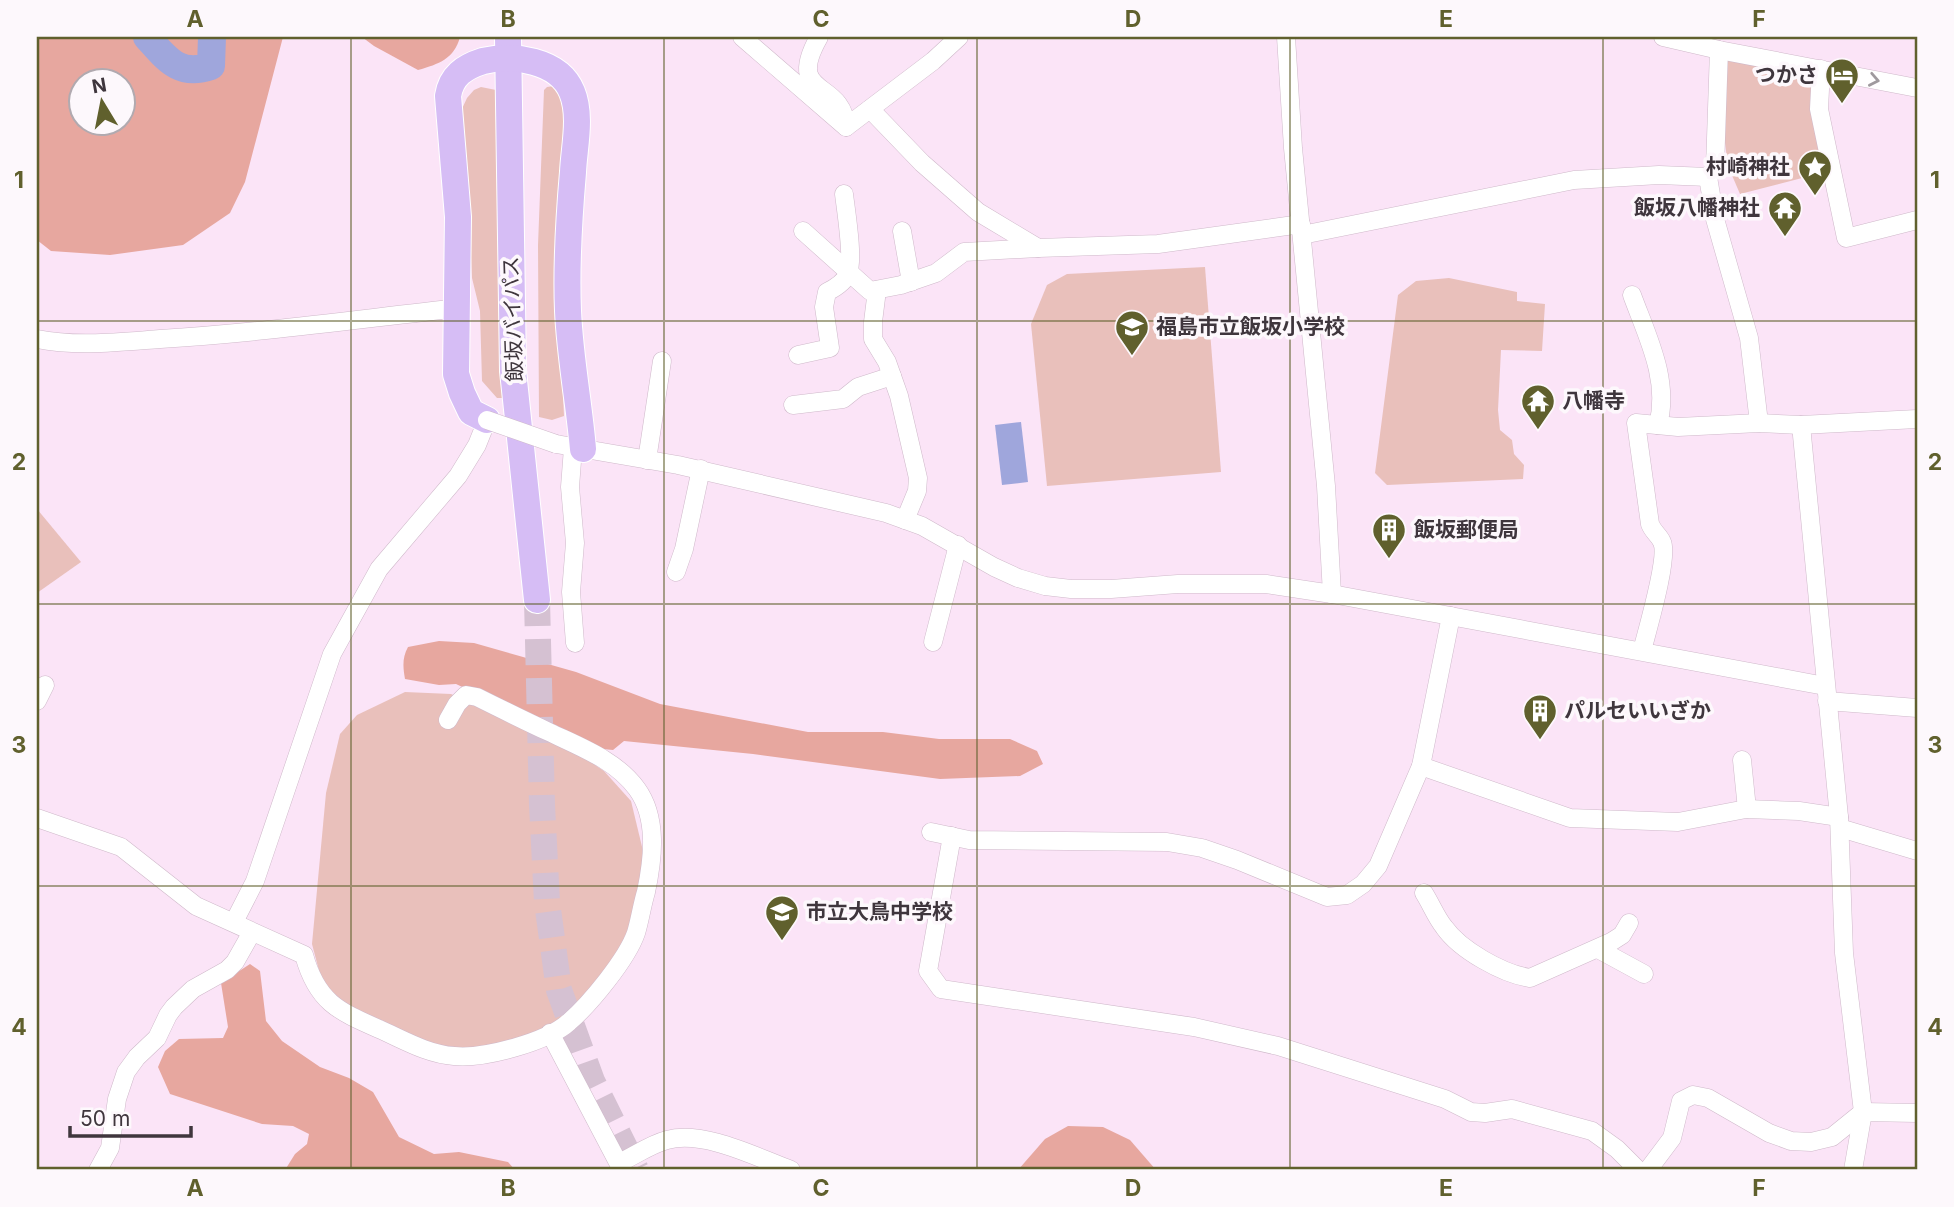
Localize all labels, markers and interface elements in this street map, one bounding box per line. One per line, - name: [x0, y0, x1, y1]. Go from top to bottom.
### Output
- text: A: [186, 5, 204, 33]
- text: B: [500, 5, 516, 33]
- text: C: [812, 5, 830, 33]
- text: D: [1125, 5, 1141, 33]
- text: E: [1439, 5, 1453, 33]
- text: F: [1752, 5, 1766, 33]
- hotel icon: つかさ: [1823, 56, 1861, 105]
- place label: つかさ: [1755, 62, 1818, 87]
- north arrow: [66, 66, 136, 136]
- one-way arrow: [1868, 71, 1880, 86]
- text: N: [90, 73, 108, 98]
- place icon: 村崎神社: [1796, 148, 1834, 197]
- place label: 村崎神社: [1706, 154, 1790, 179]
- text: 1: [14, 166, 24, 194]
- text: 1: [1930, 166, 1940, 194]
- temple icon: 飯坂八幡神社: [1766, 189, 1804, 238]
- place label: 飯坂八幡神社: [1633, 195, 1760, 220]
- street label: 飯坂バイパス: [498, 256, 527, 382]
- school or university icon: 福島市立飯坂小学校: [1113, 308, 1151, 357]
- place label: 福島市立飯坂小学校: [1156, 314, 1345, 339]
- temple icon: 八幡寺: [1519, 382, 1557, 431]
- place label: 八幡寺: [1562, 388, 1625, 413]
- text: 2: [12, 448, 26, 476]
- text: 2: [1928, 448, 1942, 476]
- building icon: 飯坂郵便局: [1370, 511, 1408, 560]
- place label: 飯坂郵便局: [1413, 517, 1519, 542]
- building icon: パルセいいざか: [1521, 692, 1559, 741]
- place label: パルセいいざか: [1564, 698, 1711, 723]
- text: 3: [12, 731, 26, 759]
- text: 3: [1928, 731, 1942, 759]
- school or university icon: 市立大鳥中学校: [763, 893, 801, 942]
- place label: 市立大鳥中学校: [806, 899, 953, 924]
- text: 4: [11, 1013, 27, 1041]
- text: 4: [1927, 1013, 1943, 1041]
- scale bar: [70, 1095, 191, 1139]
- text: 50 m: [80, 1106, 130, 1131]
- text: A: [186, 1174, 204, 1202]
- text: B: [500, 1174, 516, 1202]
- text: C: [812, 1174, 830, 1202]
- text: D: [1125, 1174, 1141, 1202]
- text: E: [1439, 1174, 1453, 1202]
- text: F: [1752, 1174, 1766, 1202]

